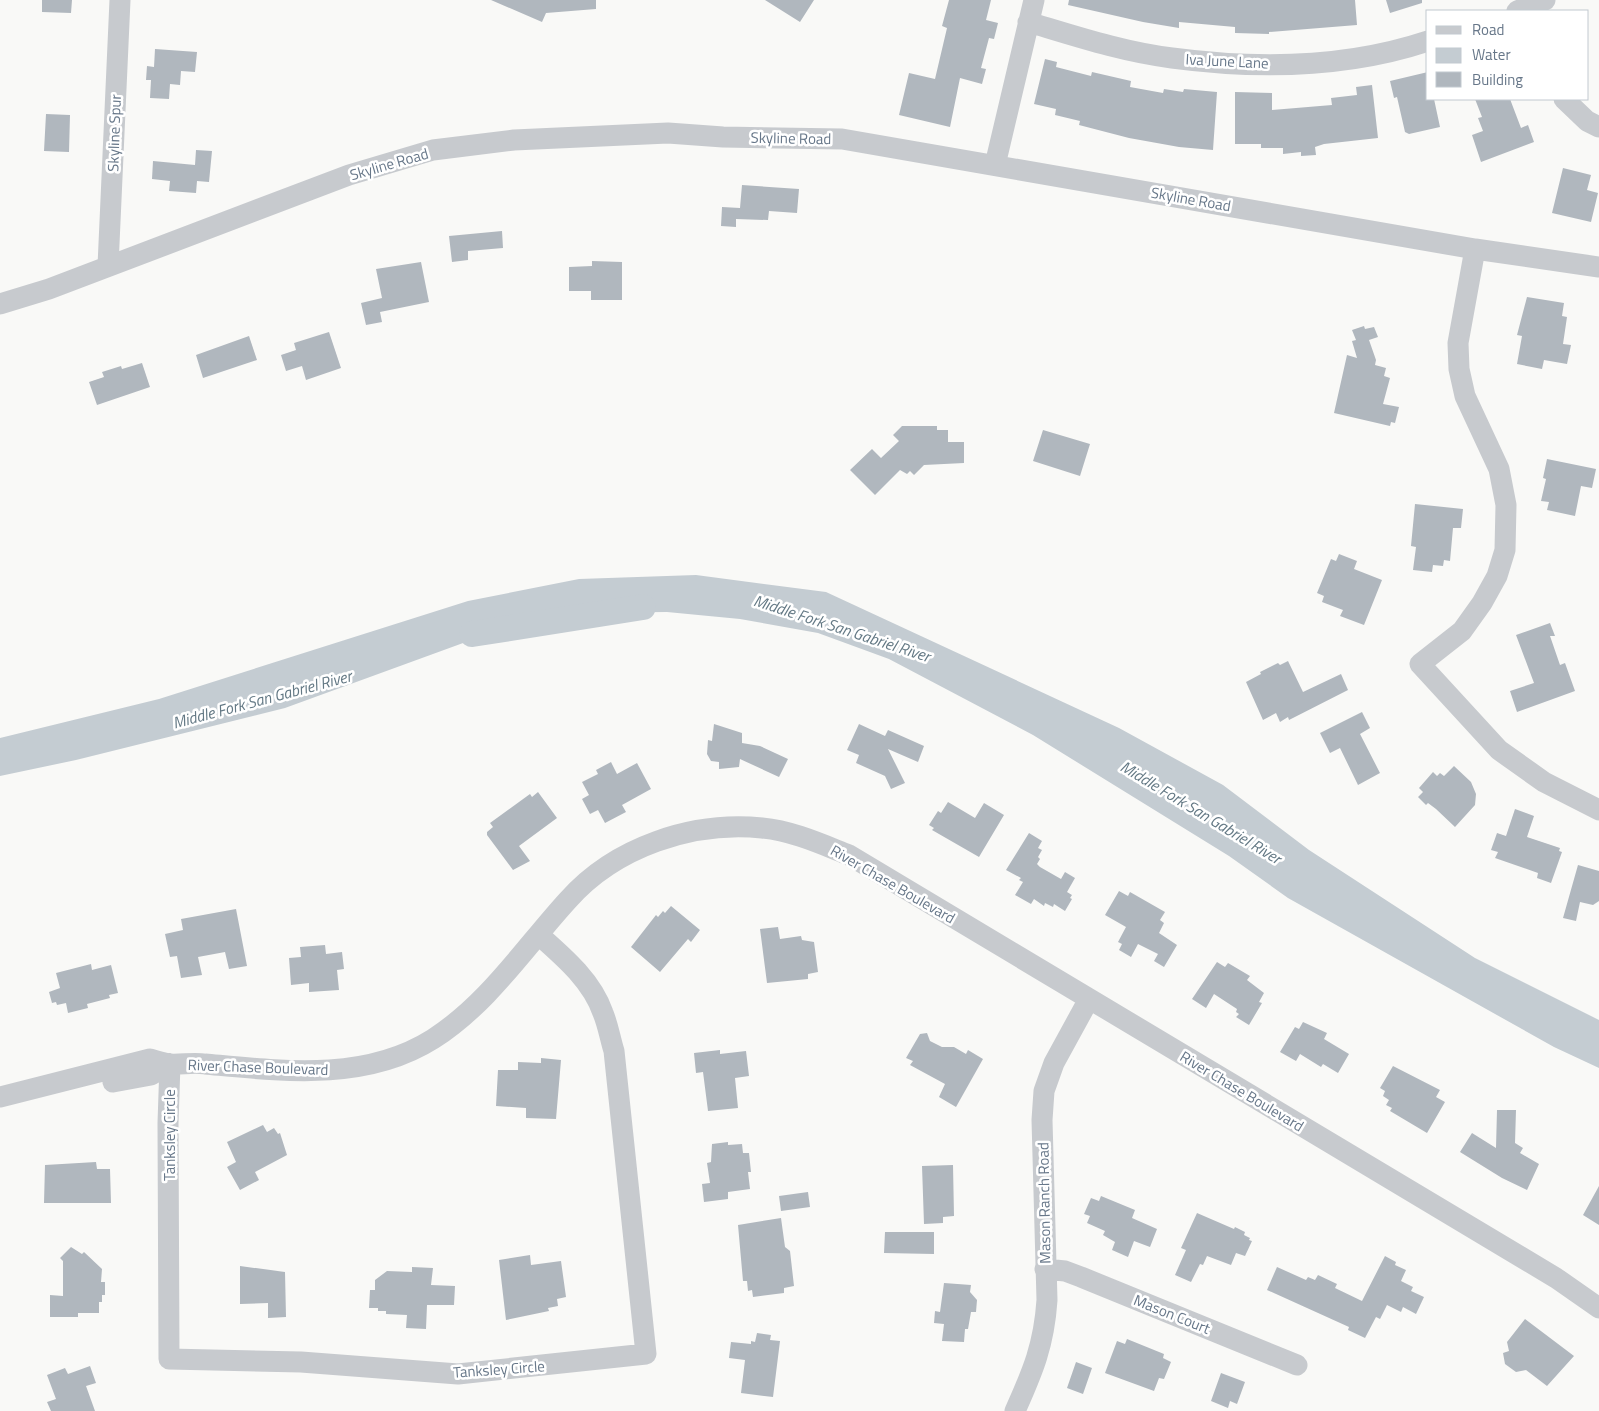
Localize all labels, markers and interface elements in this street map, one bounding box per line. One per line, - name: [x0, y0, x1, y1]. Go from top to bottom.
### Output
- legend: [1426, 10, 1589, 100]
- text: Road: [1472, 18, 1504, 41]
- text: Water: [1472, 43, 1511, 66]
- street label: Iva June Lane: [1185, 47, 1269, 75]
- text: Building: [1472, 68, 1523, 91]
- street label: Skyline Spur: [101, 94, 127, 172]
- street label: Skyline Road: [750, 126, 832, 150]
- street label: Skyline Road: [347, 142, 431, 186]
- street label: Skyline Road: [1149, 181, 1233, 217]
- water label: Middle Fork San Gabriel River: [751, 588, 935, 669]
- water label: Middle Fork San Gabriel River: [170, 663, 356, 734]
- water label: Middle Fork San Gabriel River: [1116, 754, 1288, 871]
- street label: River Chase Boulevard: [826, 839, 960, 929]
- street label: River Chase Boulevard: [1176, 1045, 1308, 1137]
- street label: River Chase Boulevard: [187, 1053, 329, 1081]
- street label: Tanksley Circle: [158, 1089, 181, 1181]
- street label: Mason Ranch Road: [1031, 1142, 1057, 1264]
- street label: Mason Court: [1130, 1288, 1214, 1340]
- street label: Tanksley Circle: [452, 1354, 546, 1384]

